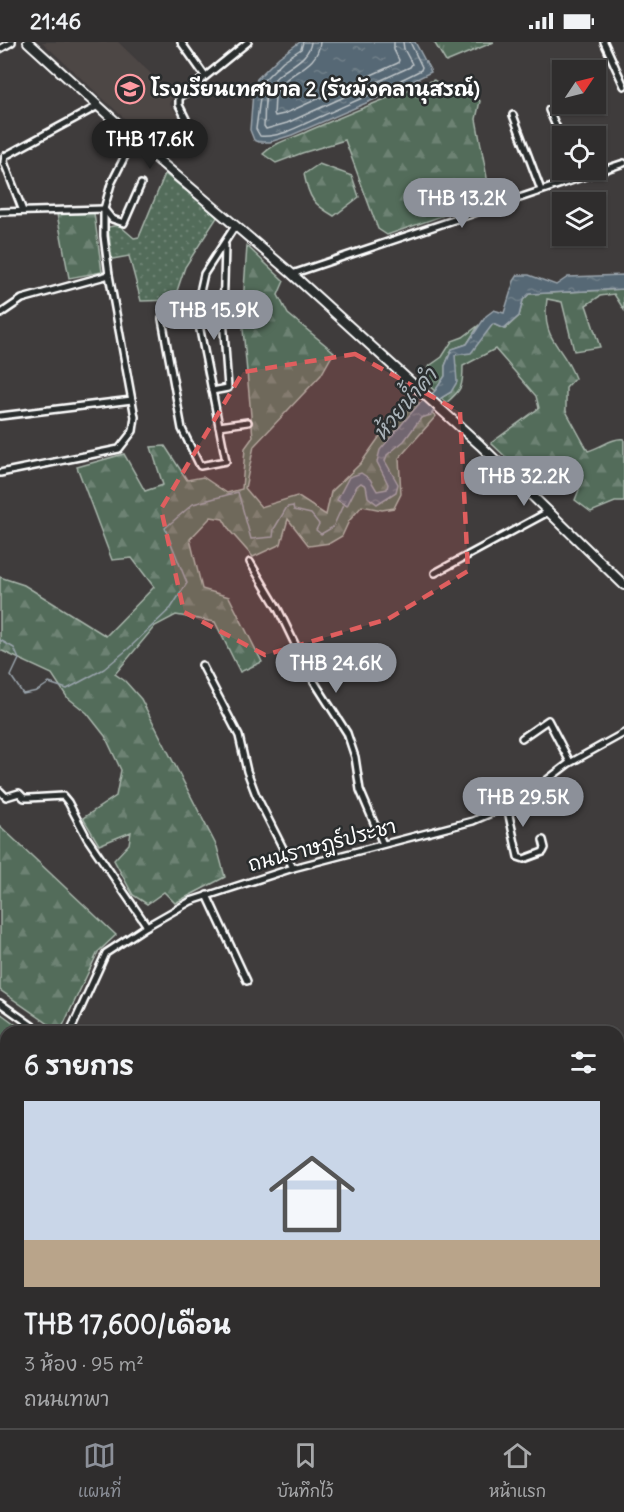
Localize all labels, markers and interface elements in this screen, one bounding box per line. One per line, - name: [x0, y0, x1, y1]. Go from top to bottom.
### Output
- text: 21:46: [30, 7, 81, 35]
- north arrow: [552, 60, 606, 114]
- map controls: [552, 60, 606, 246]
- school or university icon: โรงเรียนเทศบาล 2 (รัชมังคลานุสรณ์): [114, 73, 146, 105]
- place label: โรงเรียนเทศบาล 2 (รัชมังคลานุสรณ์): [150, 76, 480, 104]
- pin: THB 17.6K: [81, 119, 219, 170]
- text: THB 17.6K: [106, 126, 194, 151]
- button: locate: [552, 126, 606, 180]
- pin: THB 13.2K: [393, 178, 531, 229]
- text: THB 13.2K: [417, 185, 507, 210]
- button: layers: [552, 192, 606, 246]
- pin: THB 15.9K: [145, 290, 283, 341]
- text: THB 15.9K: [169, 297, 259, 322]
- water label: ห้วยน้ำคำ: [362, 357, 444, 445]
- pin: THB 32.2K: [455, 456, 593, 507]
- text: THB 32.2K: [478, 463, 570, 488]
- pin: THB 24.6K: [267, 643, 405, 694]
- text: THB 24.6K: [290, 650, 382, 675]
- pin: THB 29.5K: [454, 777, 592, 828]
- text: THB 29.5K: [477, 784, 569, 809]
- street label: ถนนราษฎร์ประชา: [245, 813, 399, 878]
- icon: filters: [567, 1046, 600, 1079]
- text: 6 รายการ: [24, 1049, 134, 1082]
- icon: home: [258, 1140, 366, 1248]
- text: THB 17,600/เดือน: [24, 1308, 231, 1341]
- text: 3 ห้อง · 95 m²: [24, 1351, 144, 1376]
- text: ถนนเทพา: [24, 1386, 109, 1411]
- tab: แผนที่: [78, 1439, 121, 1503]
- tab: บันทึกไว้: [277, 1439, 333, 1503]
- tab: หน้าแรก: [489, 1439, 546, 1503]

